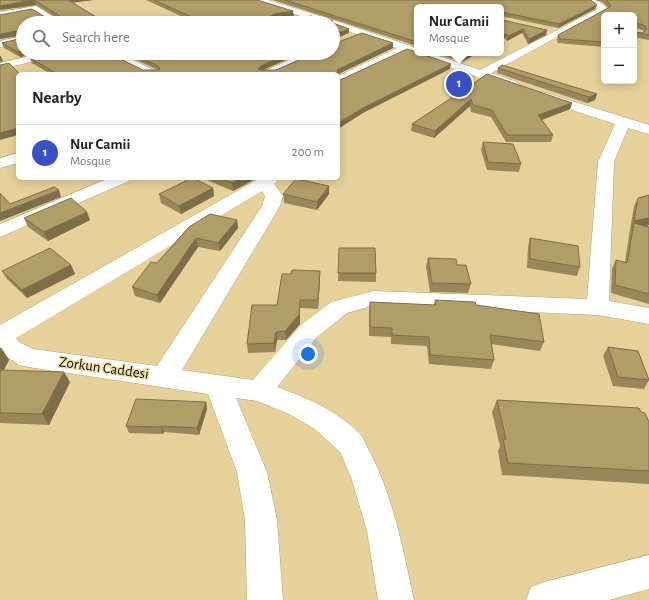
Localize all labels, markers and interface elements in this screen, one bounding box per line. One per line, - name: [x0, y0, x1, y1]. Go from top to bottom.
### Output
- popup: [414, 4, 504, 56]
- map controls: [601, 12, 637, 84]
- button: +: [601, 12, 637, 48]
- text: Nur Camii: [429, 14, 489, 29]
- search box: [16, 16, 340, 60]
- icon: search: [30, 27, 52, 49]
- text: Search here: [62, 30, 130, 45]
- text: Mosque: [429, 32, 469, 45]
- button: −: [601, 48, 637, 84]
- pin: 1: [446, 69, 472, 99]
- text: Nearby: [32, 89, 82, 106]
- text: Nur Camii: [70, 137, 130, 152]
- text: 1: [43, 146, 47, 159]
- text: 200 m: [292, 146, 324, 159]
- text: Mosque: [70, 155, 110, 168]
- your location: [298, 344, 318, 364]
- street label: Zorkun Caddesi: [58, 354, 150, 382]

